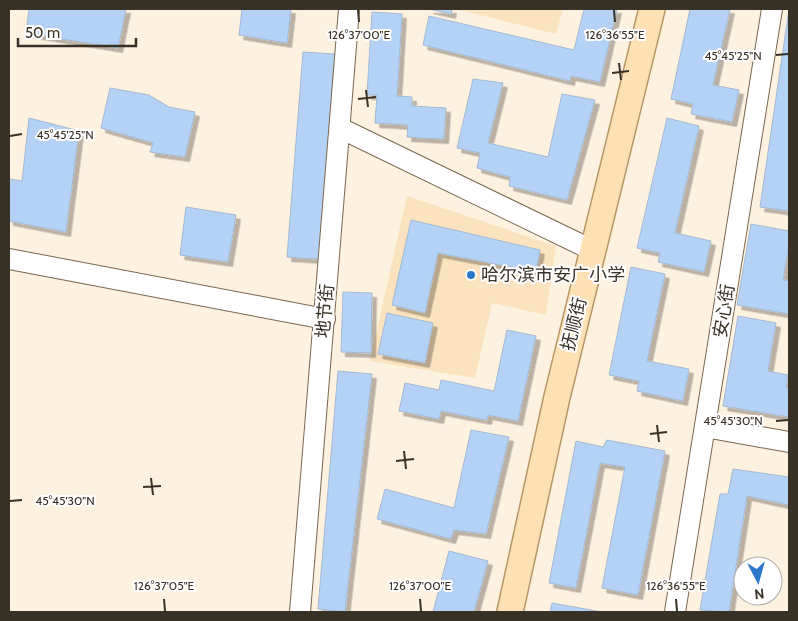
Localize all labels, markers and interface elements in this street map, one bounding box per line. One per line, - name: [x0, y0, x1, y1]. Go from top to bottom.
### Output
- scale bar: [18, 15, 135, 47]
- text: 50 m: [25, 24, 60, 42]
- text: 126°37'00"E: [328, 27, 390, 42]
- text: 126°36'55"E: [585, 27, 645, 42]
- text: 45°45'25"N: [704, 48, 762, 63]
- text: 45°45'25"N: [36, 127, 94, 142]
- place label: 哈尔滨市安广小学: [481, 264, 625, 286]
- marker: 哈尔滨市安广小学: [465, 269, 477, 281]
- street label: 地节街: [312, 283, 338, 339]
- street label: 安心街: [709, 283, 739, 339]
- street label: 抚顺街: [557, 295, 591, 353]
- text: 45°45'30"N: [703, 413, 763, 428]
- text: 45°45'30"N: [35, 493, 95, 508]
- north arrow: [733, 556, 783, 606]
- text: 126°37'05"E: [134, 578, 195, 593]
- text: 126°37'00"E: [389, 578, 451, 593]
- text: 126°36'55"E: [646, 578, 706, 593]
- text: N: [753, 584, 765, 603]

